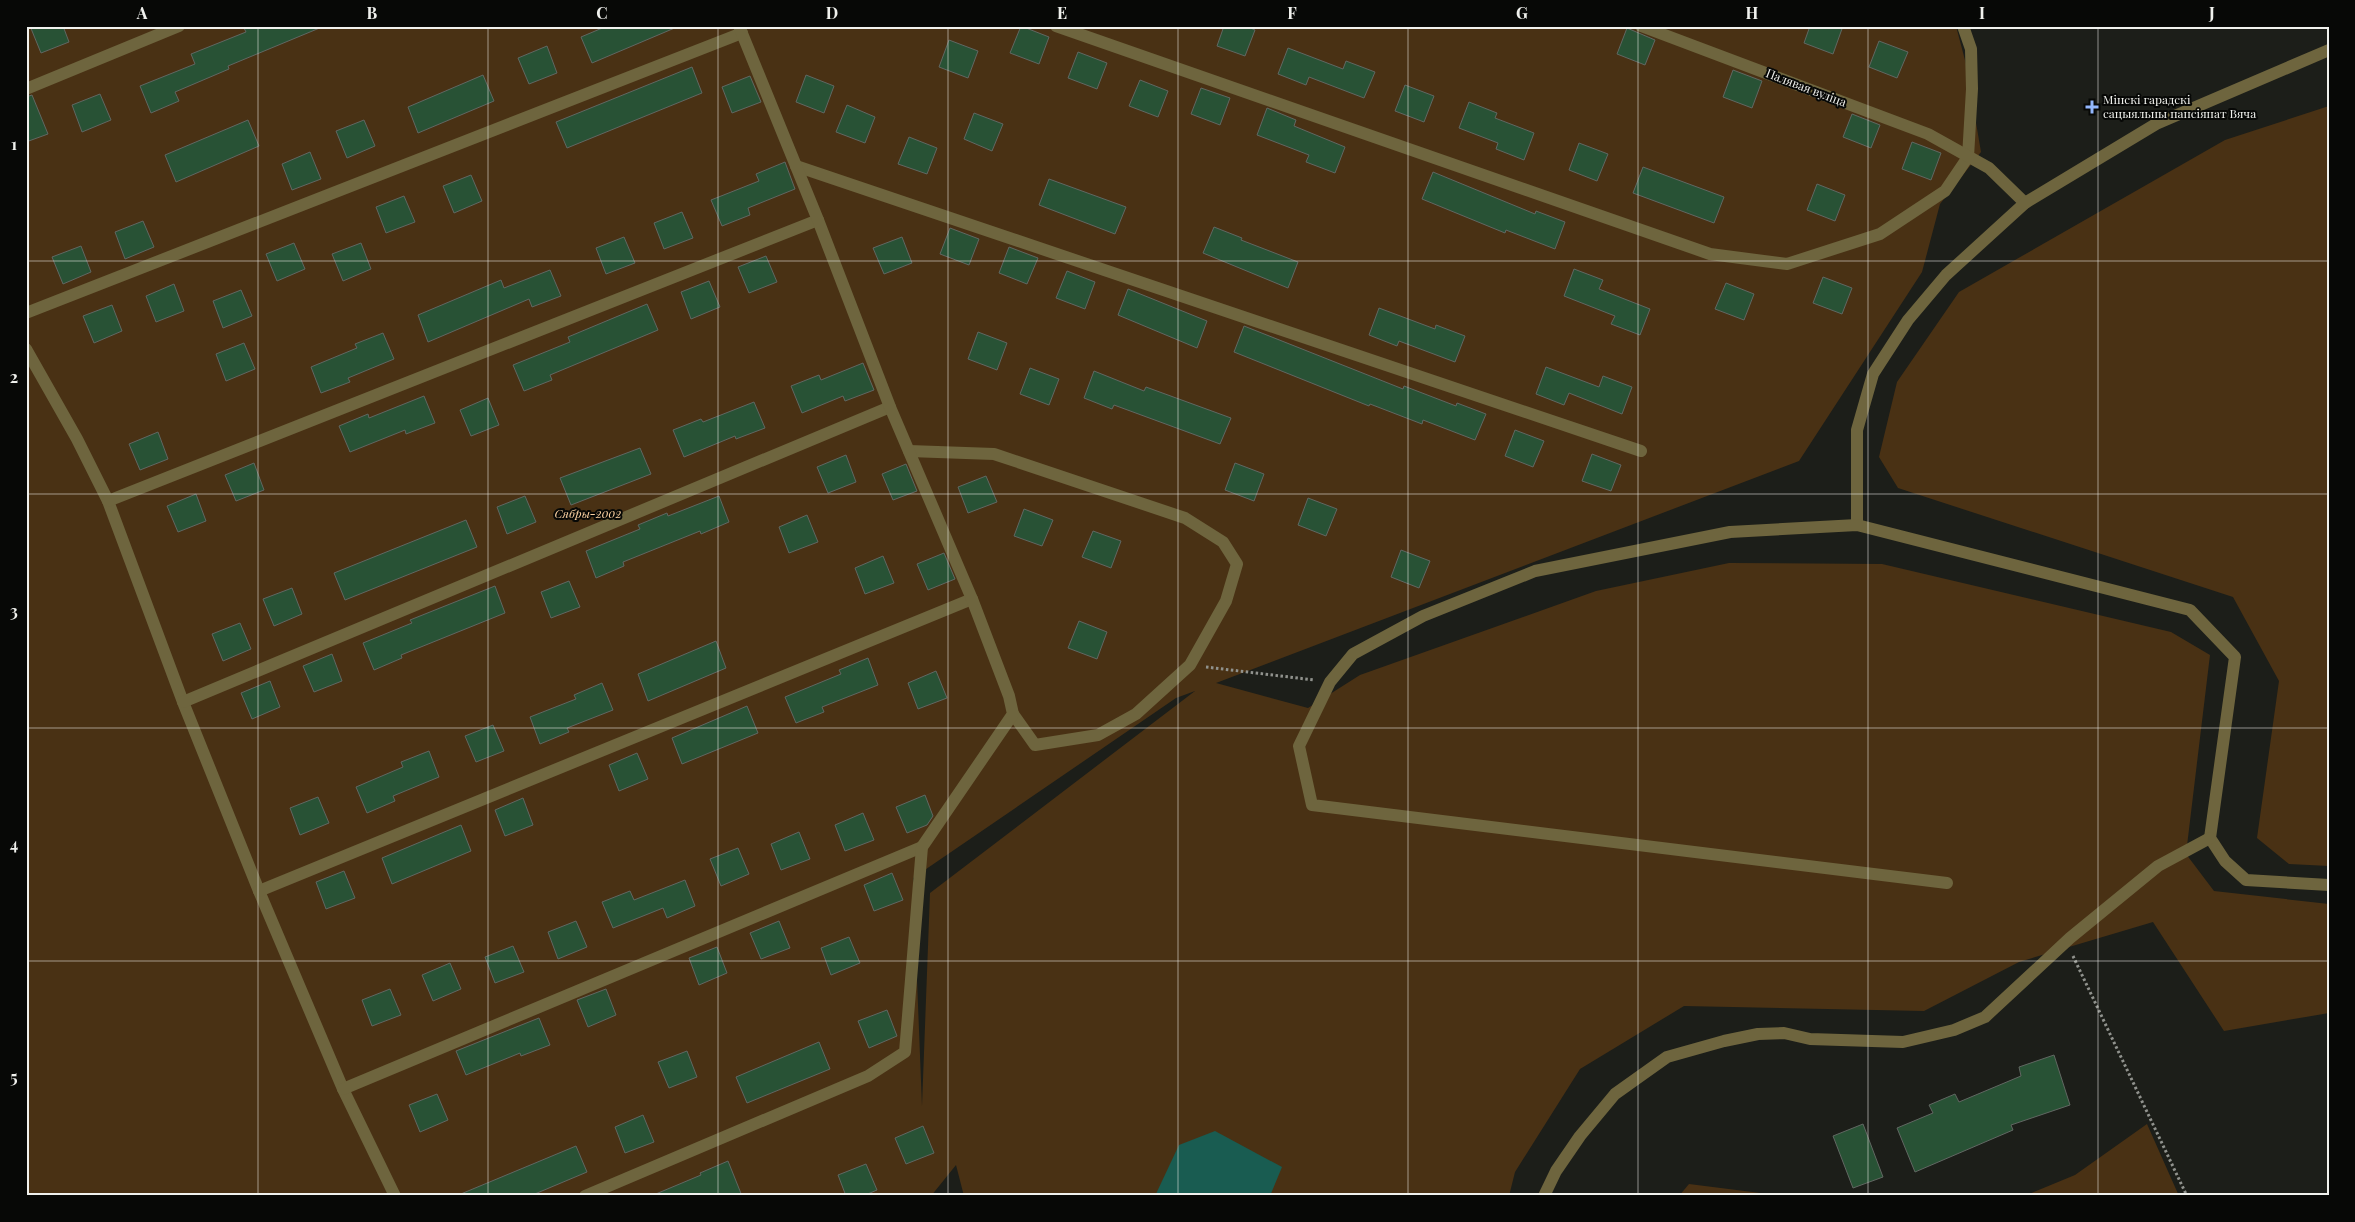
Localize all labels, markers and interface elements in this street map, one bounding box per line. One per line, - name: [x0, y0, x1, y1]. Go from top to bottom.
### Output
- text: A: [136, 2, 148, 23]
- text: B: [367, 2, 378, 23]
- text: C: [596, 2, 608, 23]
- text: D: [826, 2, 838, 23]
- text: E: [1057, 2, 1067, 23]
- text: F: [1287, 2, 1297, 23]
- text: G: [1516, 2, 1528, 23]
- text: H: [1746, 2, 1759, 23]
- text: I: [1979, 2, 1985, 23]
- text: J: [2208, 2, 2215, 23]
- street label: Палявая вуліца: [1764, 64, 1849, 110]
- place label: Мінскі гарадскі сацыяльны пансіянат Вяча: [2103, 91, 2256, 121]
- marker: Мінскі гарадскі сацыяльны пансіянат Вяча: [2085, 100, 2099, 114]
- text: 1: [11, 133, 17, 154]
- text: 2: [10, 366, 18, 387]
- park label: Сябры-2002: [555, 505, 621, 521]
- text: 3: [10, 600, 18, 621]
- text: 4: [10, 833, 18, 854]
- text: 5: [10, 1066, 18, 1087]

